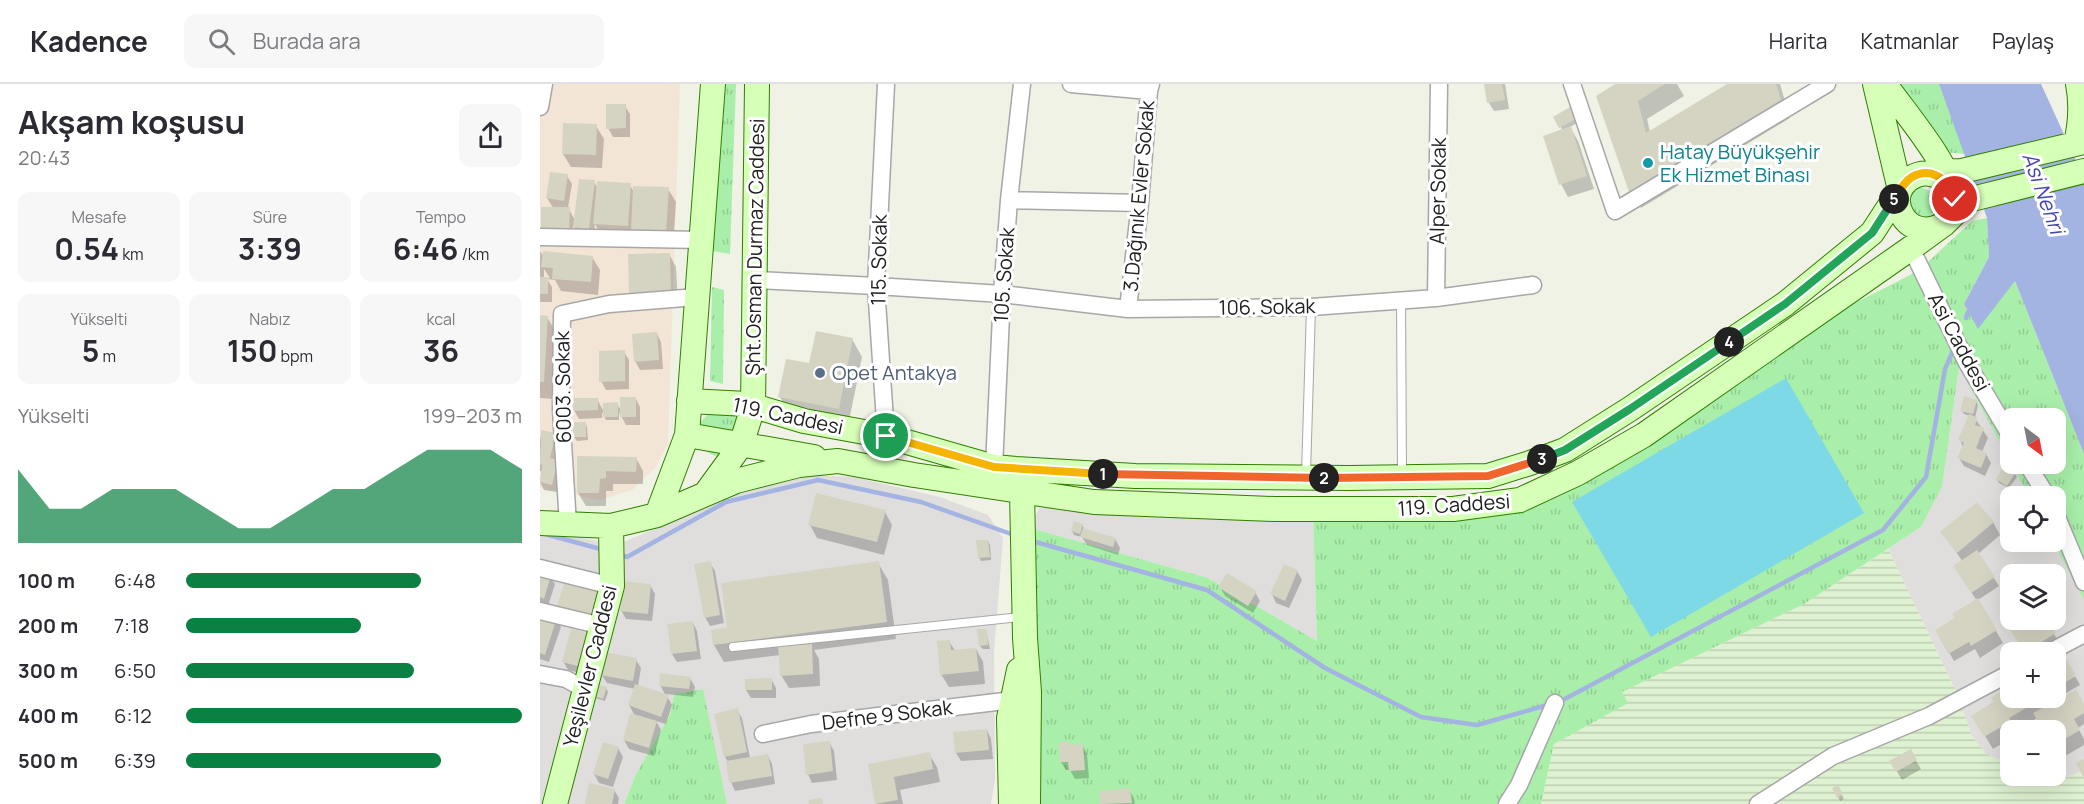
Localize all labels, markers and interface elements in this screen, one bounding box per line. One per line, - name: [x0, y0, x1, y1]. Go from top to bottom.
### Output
- search box: [184, 14, 604, 68]
- text: Kadence: [30, 22, 148, 60]
- icon: search: [205, 25, 238, 58]
- text: Burada ara: [253, 26, 361, 56]
- text: Harita: [1769, 27, 1827, 55]
- text: Katmanlar: [1860, 27, 1959, 55]
- text: Paylaş: [1992, 27, 2054, 55]
- street label: 3.Dağınık Evler Sokak: [1117, 98, 1160, 293]
- text: Akşam koşusu: [18, 99, 245, 144]
- button: share: [459, 104, 522, 167]
- street label: Şht.Osman Durmaz Caddesi: [739, 118, 770, 376]
- street label: Alper Sokak: [1423, 136, 1452, 245]
- place label: Hatay Büyükşehir Ek Hizmet Binası: [1660, 138, 1820, 188]
- text: 20:43: [18, 144, 70, 171]
- water label: Asi Nehri: [2016, 148, 2073, 240]
- marker: Hatay Büyükşehir Ek Hizmet Binası: [1641, 156, 1655, 170]
- pin: [1929, 173, 1980, 224]
- icon: check: [1938, 182, 1971, 215]
- pin: 5: [1879, 184, 1909, 214]
- text: 5: [1889, 188, 1899, 210]
- text: Mesafe: [72, 206, 126, 228]
- text: Süre: [253, 206, 287, 228]
- text: Tempo: [416, 206, 466, 228]
- street label: 115. Sokak: [864, 213, 893, 306]
- street label: 105. Sokak: [987, 225, 1020, 324]
- text: 0.54: [54, 228, 119, 269]
- text: 3:39: [238, 228, 302, 269]
- text: 6:46: [393, 228, 458, 269]
- text: km: [119, 243, 144, 265]
- text: /km: [458, 243, 489, 265]
- street label: Asi Caddesi: [1922, 288, 1997, 396]
- street label: 106. Sokak: [1218, 292, 1317, 321]
- text: Yükselti: [70, 308, 128, 330]
- text: Nabız: [249, 308, 291, 330]
- text: kcal: [426, 308, 456, 330]
- pin: 4: [1714, 327, 1744, 357]
- text: 5: [82, 330, 99, 371]
- text: 150: [227, 330, 277, 371]
- text: 36: [423, 330, 459, 371]
- street label: 6003. Sokak: [548, 330, 577, 443]
- text: 4: [1724, 331, 1734, 353]
- text: m: [99, 345, 116, 367]
- text: bpm: [277, 345, 313, 367]
- place label: Opet Antakya: [832, 359, 957, 386]
- marker: Opet Antakya: [813, 366, 827, 380]
- street label: 119. Caddesi: [730, 391, 846, 440]
- text: Yükselti: [18, 402, 89, 429]
- text: 199–203 m: [423, 402, 522, 429]
- north arrow: [2000, 408, 2066, 474]
- map controls: [2000, 408, 2066, 786]
- pin: [860, 410, 911, 461]
- icon: arrive: [869, 419, 902, 452]
- pin: 3: [1527, 444, 1557, 474]
- text: 3: [1537, 448, 1547, 470]
- pin: 1: [1088, 459, 1118, 489]
- text: 1: [1099, 463, 1107, 485]
- pin: 2: [1309, 463, 1339, 493]
- text: 2: [1319, 467, 1329, 489]
- button: locate: [2000, 486, 2066, 552]
- street label: 119. Caddesi: [1397, 487, 1511, 522]
- button: layers: [2000, 564, 2066, 630]
- text: 100 m: [18, 567, 75, 594]
- text: 6:48: [114, 567, 156, 594]
- street label: Yeşilevler Caddesi: [556, 582, 623, 750]
- text: 200 m: [18, 612, 78, 639]
- text: 7:18: [114, 612, 149, 639]
- button: +: [2000, 642, 2066, 708]
- text: 300 m: [18, 657, 78, 684]
- text: 6:50: [114, 657, 156, 684]
- street label: Defne 9 Sokak: [820, 693, 955, 736]
- text: 400 m: [18, 702, 78, 729]
- text: 6:12: [114, 702, 152, 729]
- button: −: [2000, 720, 2066, 786]
- text: 500 m: [18, 747, 78, 774]
- text: 6:39: [114, 747, 156, 774]

